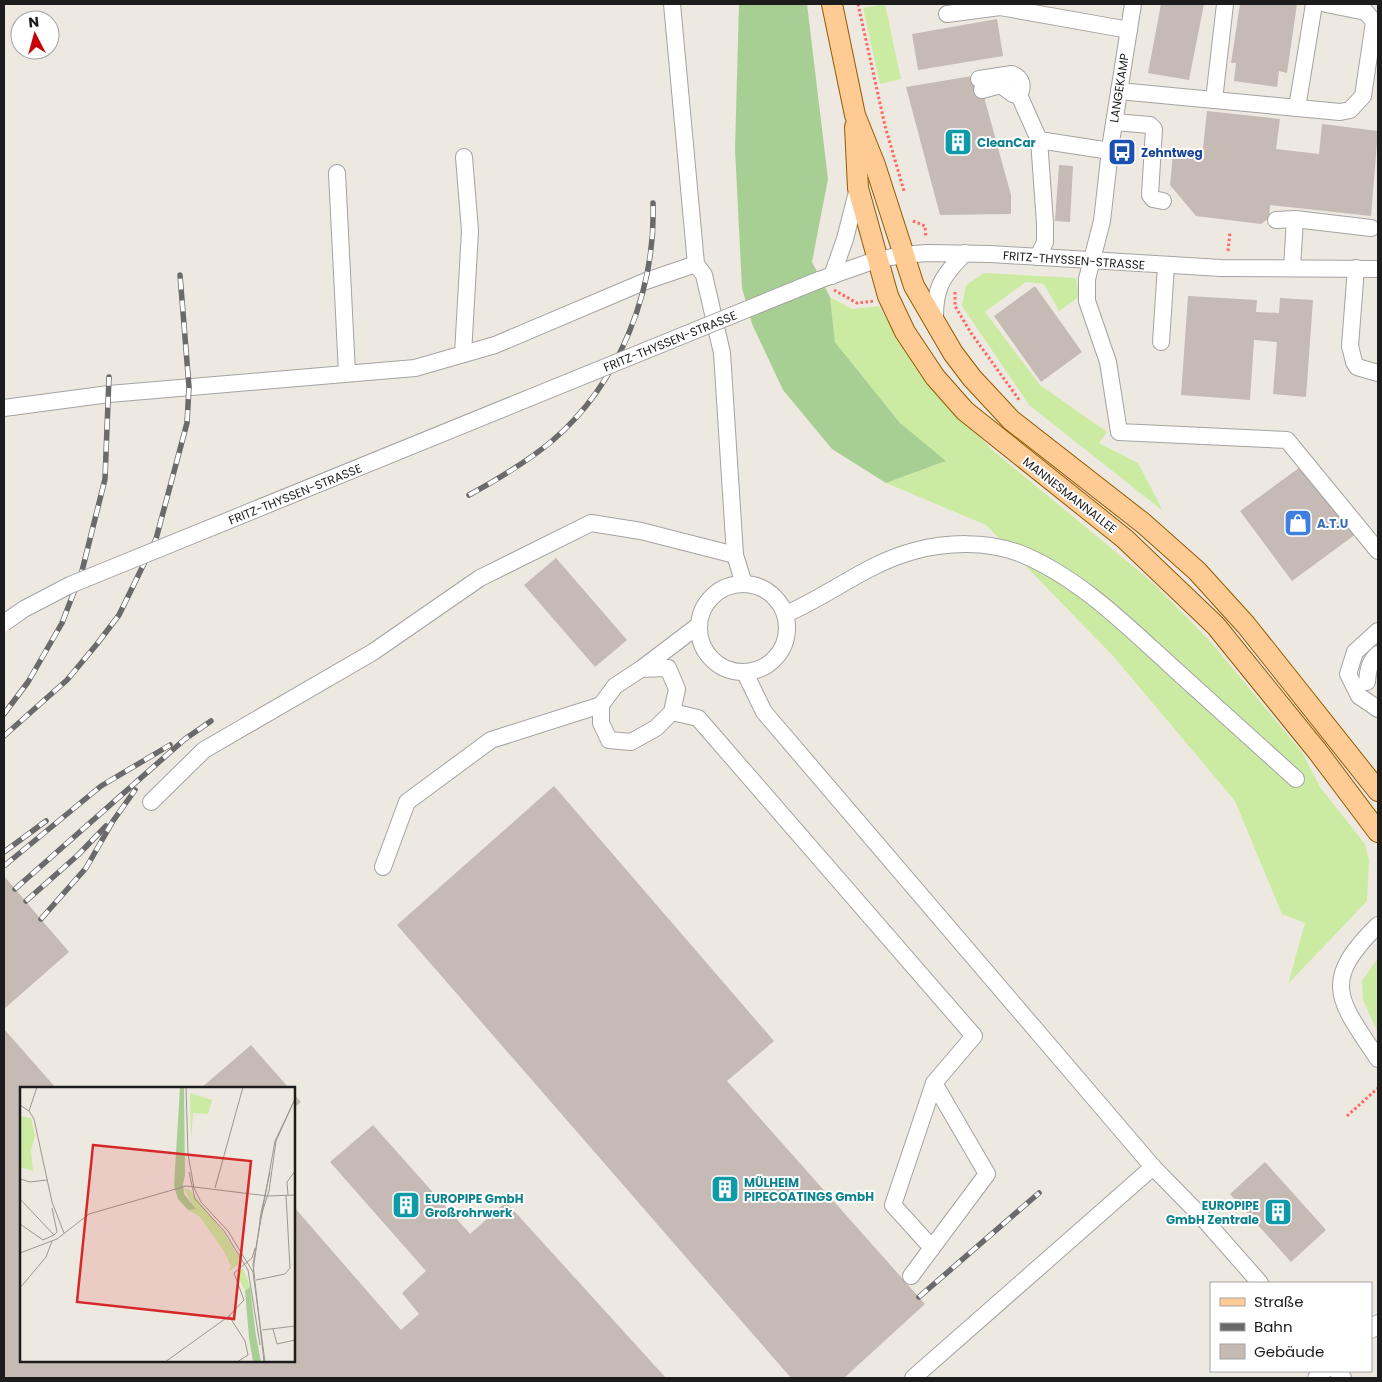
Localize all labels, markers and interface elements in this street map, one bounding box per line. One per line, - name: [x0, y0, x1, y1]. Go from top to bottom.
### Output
- north arrow: [10, 10, 60, 60]
- text: N: [27, 12, 40, 33]
- street label: LANGEKAMP: [1105, 52, 1133, 124]
- building icon: CleanCar: [943, 127, 973, 157]
- place label: CleanCar: [977, 134, 1036, 151]
- bus stop icon: Zehntweg: [1107, 137, 1137, 167]
- place label: Zehntweg: [1141, 144, 1203, 161]
- street label: FRITZ-THYSSEN-STRASSE: [1003, 247, 1145, 273]
- street label: FRITZ-THYSSEN-STRASSE: [601, 306, 739, 376]
- street label: MANNESMANNALLEE: [1020, 453, 1120, 537]
- street label: FRITZ-THYSSEN-STRASSE: [226, 459, 364, 529]
- shop icon: A.T.U: [1283, 508, 1313, 538]
- place label: A.T.U: [1317, 515, 1348, 532]
- inset map: [20, 1087, 295, 1362]
- building icon: MÜLHEIM PIPECOATINGS GmbH: [710, 1174, 740, 1204]
- place label: MÜLHEIM PIPECOATINGS GmbH: [744, 1174, 874, 1205]
- building icon: EUROPIPE GmbH Großrohrwerk: [391, 1190, 421, 1220]
- place label: EUROPIPE GmbH Großrohrwerk: [425, 1190, 524, 1221]
- place label: EUROPIPE GmbH Zentrale: [1166, 1197, 1260, 1228]
- building icon: EUROPIPE GmbH Zentrale: [1263, 1197, 1293, 1227]
- legend: [1210, 1282, 1372, 1372]
- text: Straße: [1254, 1291, 1304, 1312]
- text: Bahn: [1254, 1316, 1293, 1337]
- text: Gebäude: [1254, 1341, 1324, 1362]

